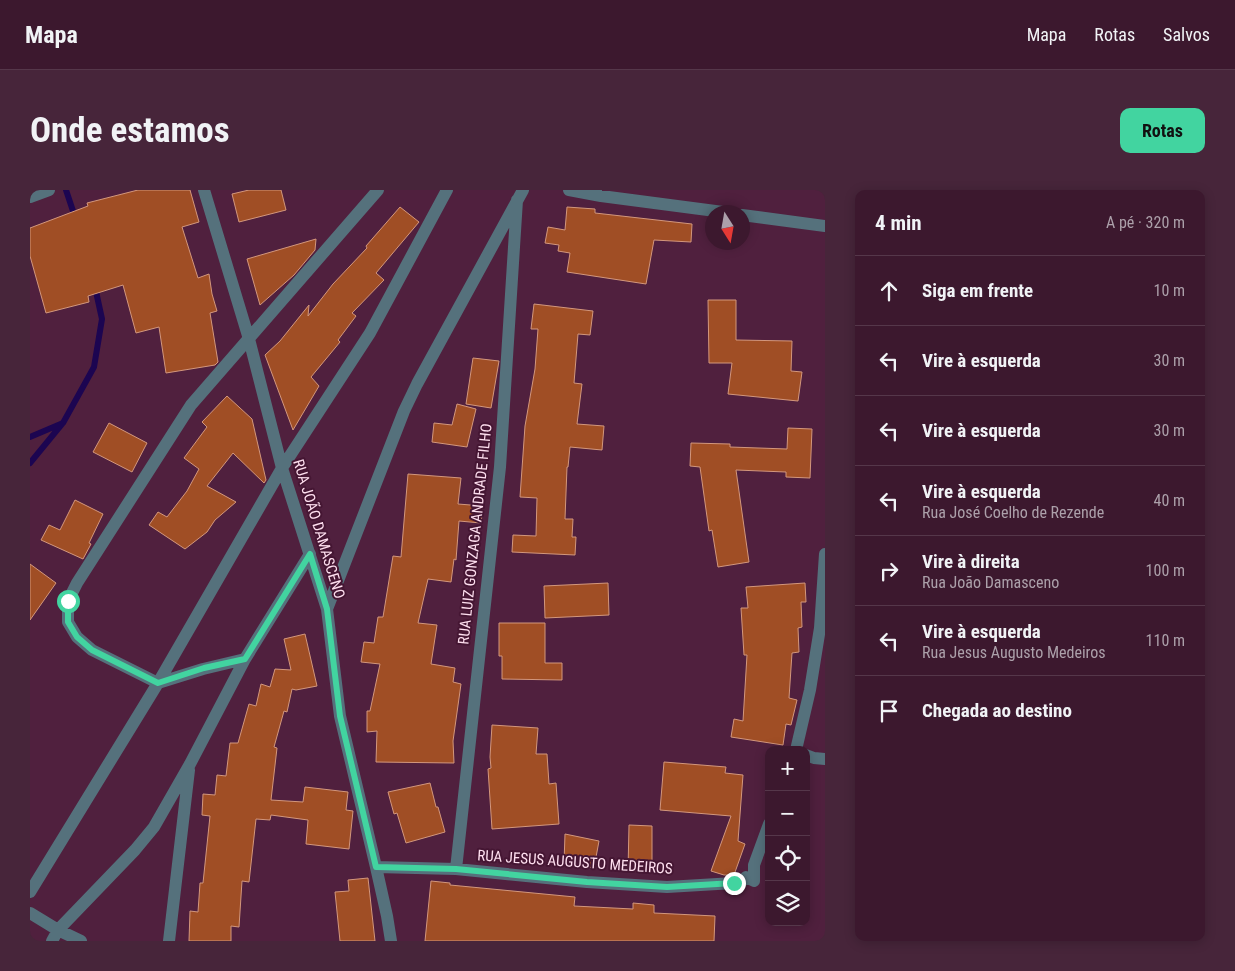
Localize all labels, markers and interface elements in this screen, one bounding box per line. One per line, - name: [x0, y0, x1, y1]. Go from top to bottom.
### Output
- text: Mapa: [25, 21, 78, 49]
- text: Mapa: [1027, 24, 1066, 45]
- text: Rotas: [1094, 24, 1135, 45]
- text: Salvos: [1163, 24, 1210, 45]
- button: Rotas: [1120, 108, 1205, 153]
- text: Onde estamos: [30, 110, 230, 151]
- north arrow: [705, 205, 750, 250]
- text: 4 min: [875, 211, 922, 235]
- text: A pé · 320 m: [1106, 213, 1185, 232]
- icon: ahead: [875, 277, 903, 305]
- text: Siga em frente: [922, 279, 1033, 302]
- text: 10 m: [1153, 281, 1185, 300]
- icon: left: [875, 347, 903, 375]
- text: Vire à esquerda: [922, 349, 1041, 372]
- text: 30 m: [1153, 351, 1185, 370]
- icon: left: [875, 417, 903, 445]
- text: Vire à esquerda: [922, 419, 1041, 442]
- text: 30 m: [1153, 421, 1185, 440]
- street label: RUA LUIZ GONZAGA ANDRADE FILHO: [454, 423, 496, 645]
- street label: RUA JOÃO DAMASCENO: [289, 457, 349, 601]
- text: Vire à esquerda: [922, 480, 1041, 503]
- icon: left: [875, 487, 903, 515]
- text: 40 m: [1153, 491, 1185, 510]
- text: Rua José Coelho de Rezende: [922, 503, 1104, 522]
- text: Vire à direita: [922, 550, 1020, 573]
- icon: right: [875, 557, 903, 585]
- text: 100 m: [1146, 561, 1185, 580]
- text: Rua João Damasceno: [922, 573, 1059, 592]
- route start: [57, 590, 80, 613]
- text: Vire à esquerda: [922, 620, 1041, 643]
- icon: left: [875, 627, 903, 655]
- text: 110 m: [1146, 631, 1185, 650]
- text: Rua Jesus Augusto Medeiros: [922, 643, 1106, 662]
- icon: arrive: [875, 697, 903, 725]
- text: Chegada ao destino: [922, 699, 1072, 722]
- map controls: [765, 746, 810, 926]
- button: +: [765, 746, 810, 791]
- button: −: [765, 791, 810, 836]
- button: locate: [765, 836, 810, 881]
- street label: RUA JESUS AUGUSTO MEDEIROS: [477, 846, 674, 878]
- route end: [723, 872, 746, 895]
- button: layers: [765, 881, 810, 926]

